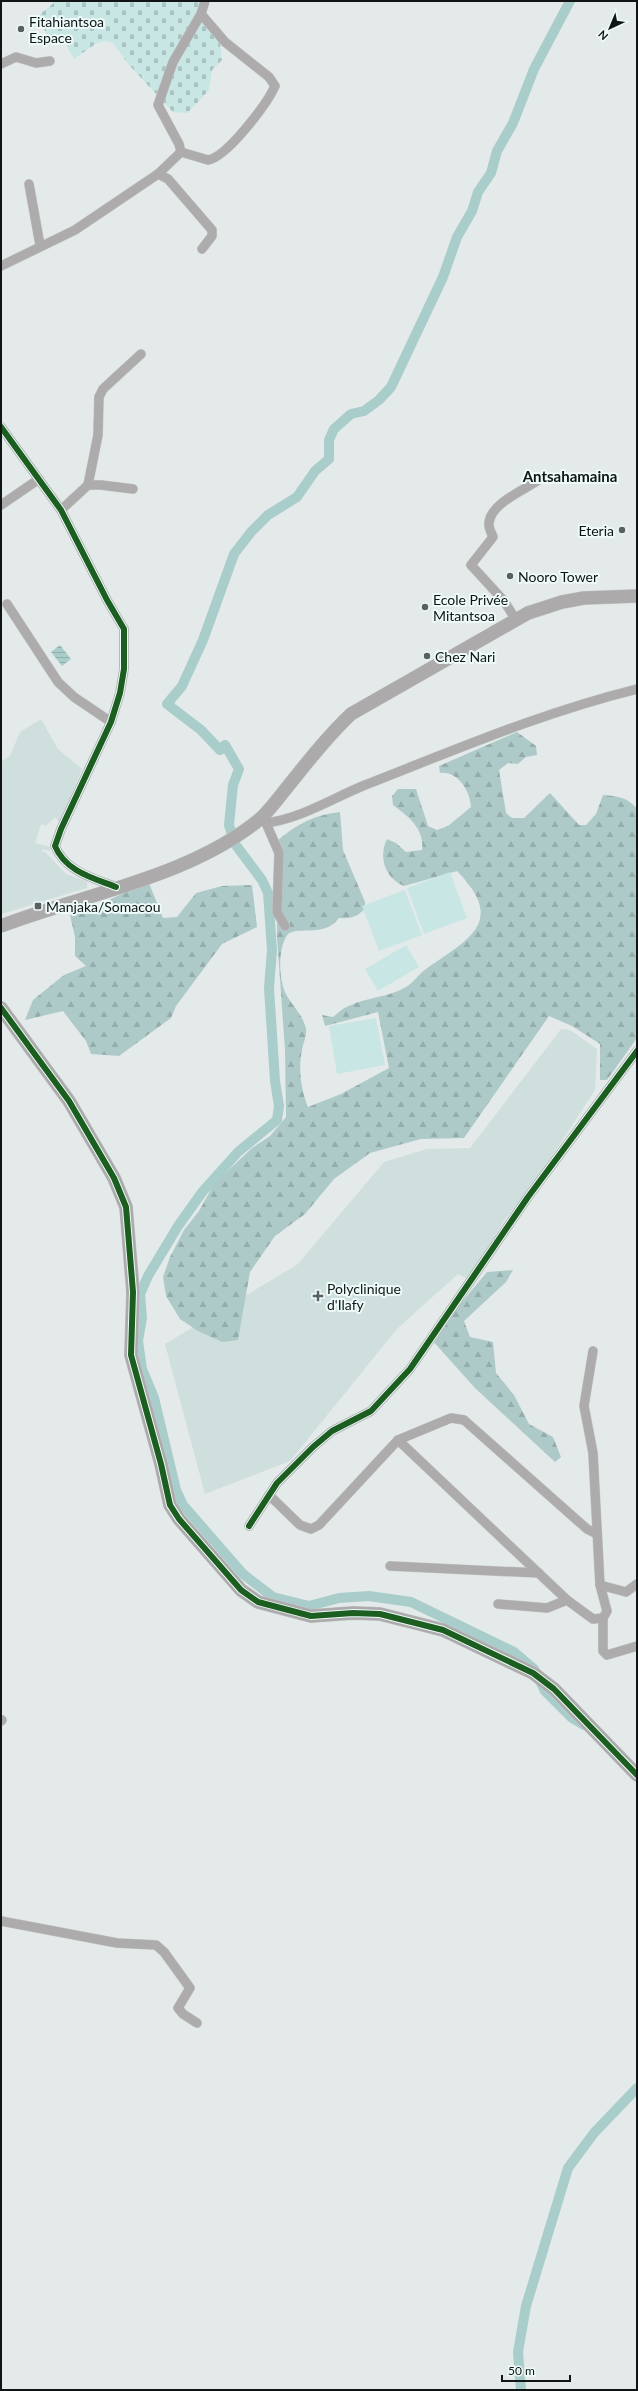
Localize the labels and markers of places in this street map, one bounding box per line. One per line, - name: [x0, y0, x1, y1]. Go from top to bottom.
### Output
- place label: Fitahiantsoa Espace: [29, 13, 104, 46]
- marker: Fitahiantsoa Espace: [16, 24, 26, 34]
- place label: Eteria: [578, 522, 614, 539]
- marker: Eteria: [617, 525, 627, 535]
- place label: Nooro Tower: [518, 568, 598, 585]
- marker: Nooro Tower: [505, 571, 515, 581]
- place label: Ecole Privée Mitantsoa: [433, 591, 508, 624]
- marker: Ecole Privée Mitantsoa: [420, 602, 430, 612]
- place label: Chez Nari: [435, 648, 495, 665]
- marker: Chez Nari: [422, 651, 432, 661]
- place label: Manjaka/Somacou: [46, 898, 161, 915]
- marker: Manjaka/Somacou: [33, 901, 43, 911]
- place label: Polyclinique d'Ilafy: [327, 1280, 401, 1313]
- marker: Polyclinique d'Ilafy: [312, 1290, 324, 1302]

